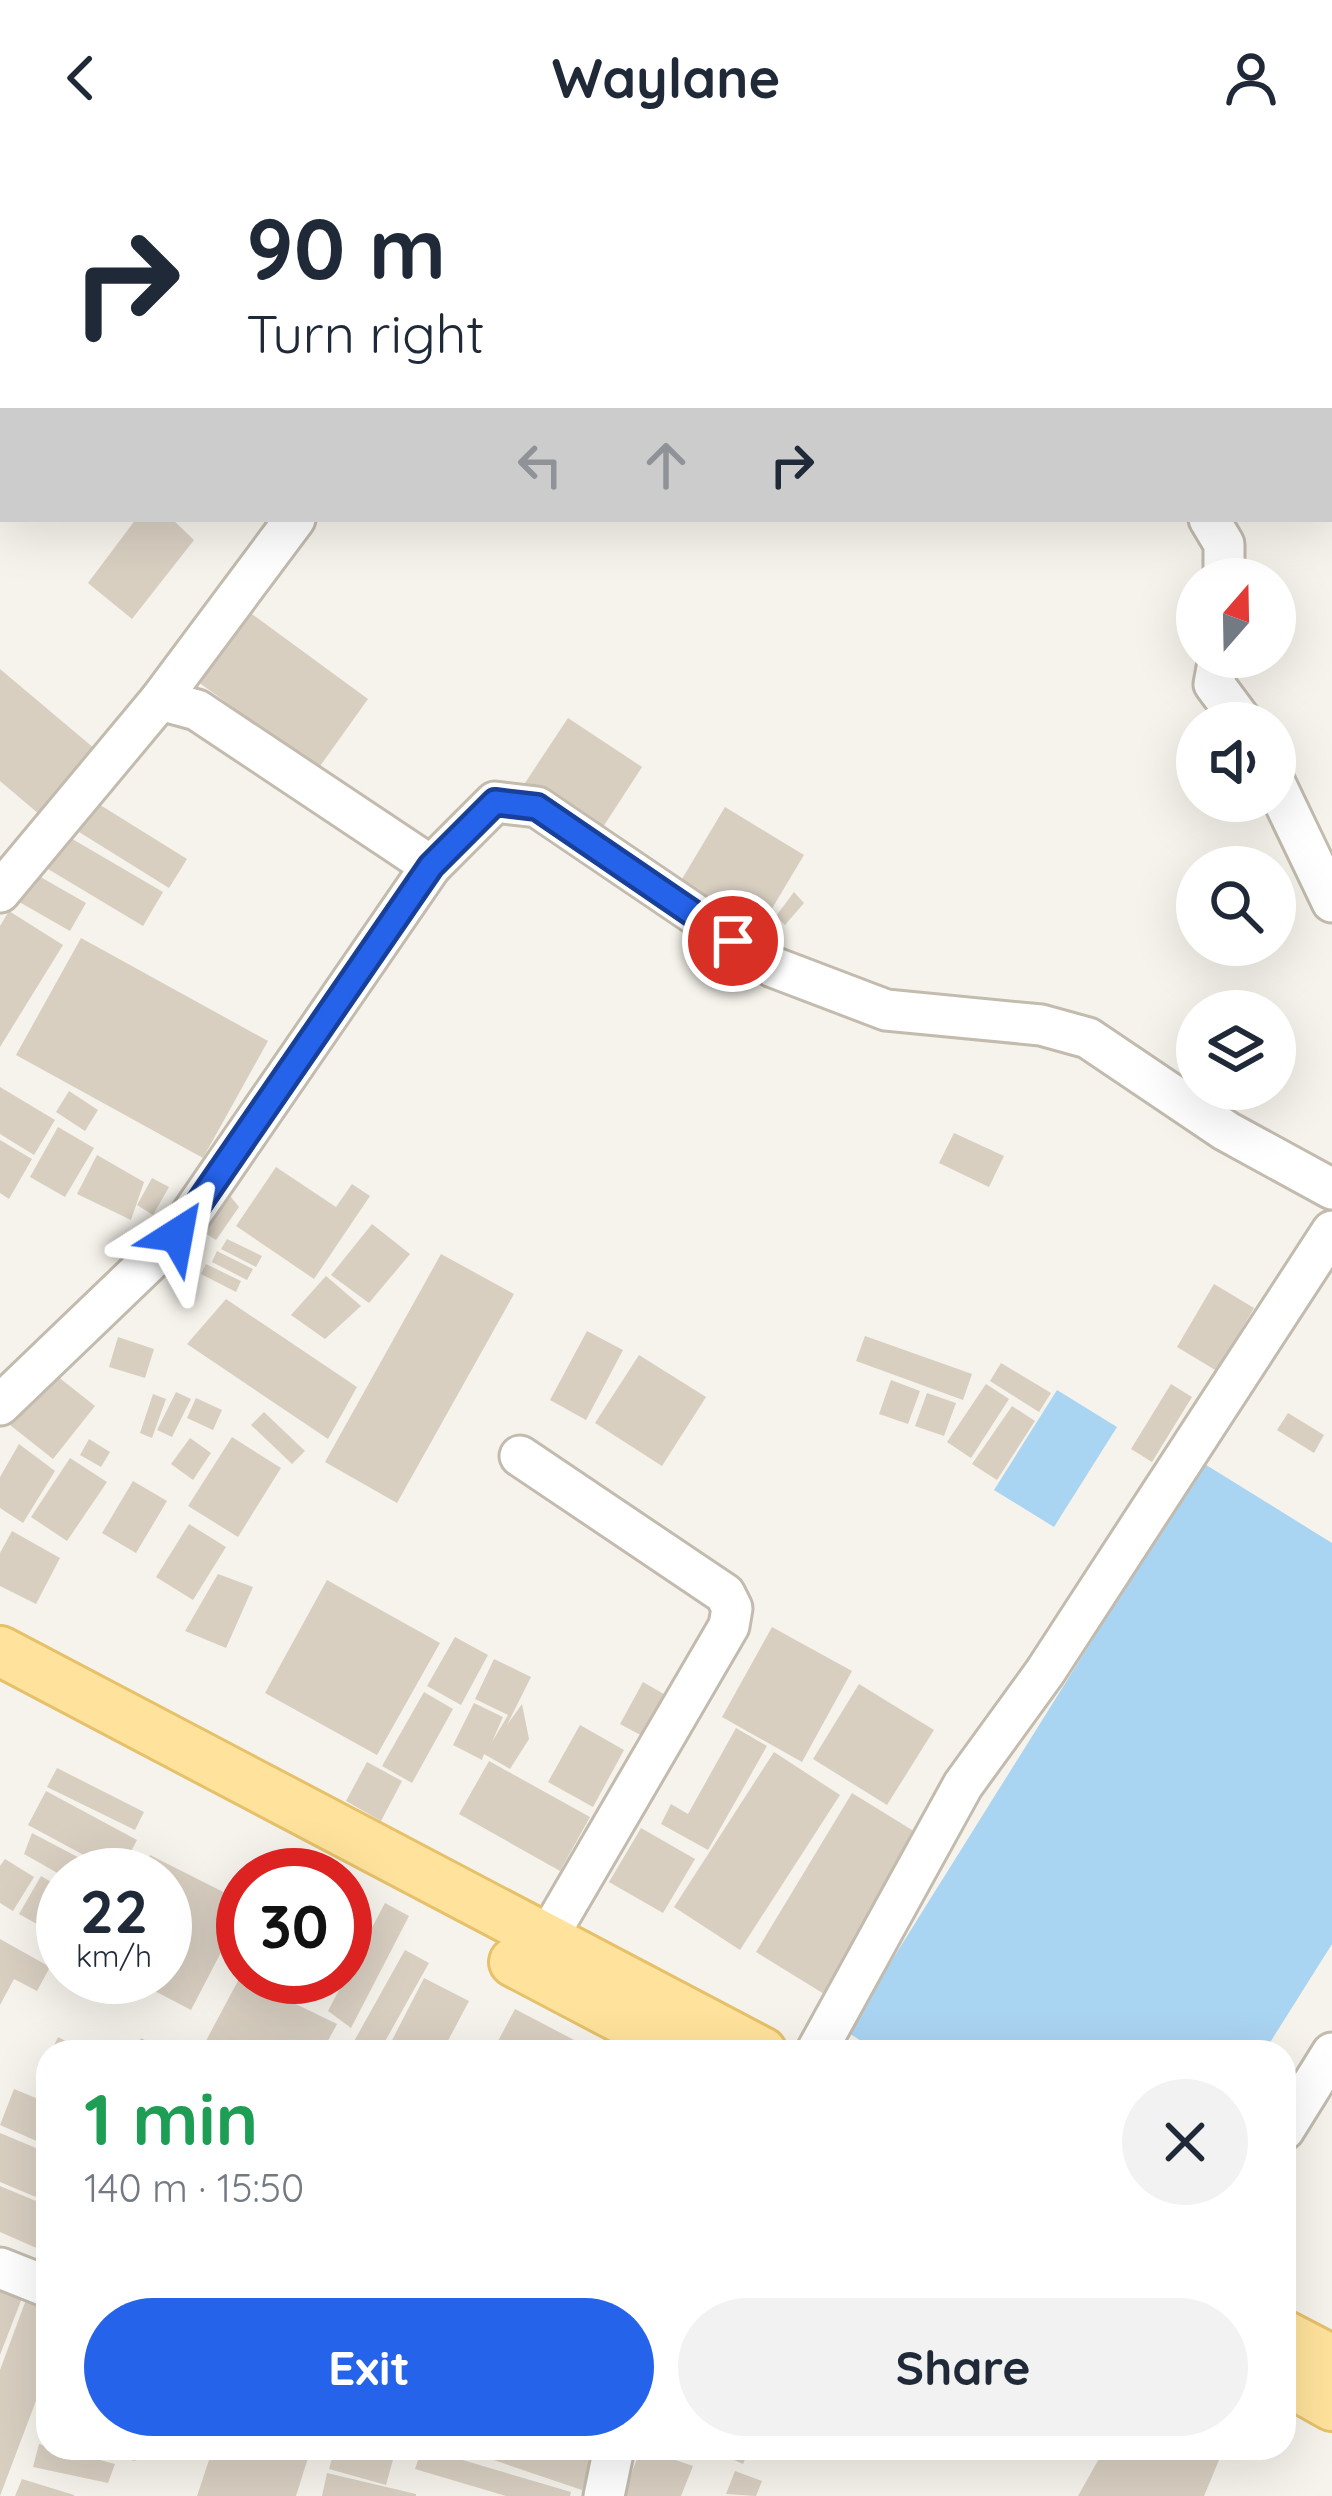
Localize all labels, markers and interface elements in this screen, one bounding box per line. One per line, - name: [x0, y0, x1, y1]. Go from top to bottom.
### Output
- text: Waylane: [552, 44, 780, 112]
- icon: back: [48, 45, 114, 111]
- icon: person: [1218, 45, 1284, 111]
- text: 90 m: [246, 195, 446, 300]
- icon: right: [48, 204, 204, 360]
- text: Turn right: [246, 299, 485, 367]
- icon: left: [507, 432, 573, 498]
- icon: ahead: [633, 432, 699, 498]
- icon: right: [759, 432, 825, 498]
- north arrow: [1176, 558, 1296, 678]
- map controls: [1176, 558, 1296, 1110]
- button: sound: [1176, 702, 1296, 822]
- button: search: [1176, 846, 1296, 966]
- pin: [682, 890, 784, 992]
- icon: arrive: [700, 908, 766, 974]
- button: layers: [1176, 990, 1296, 1110]
- position arrow: [114, 1172, 240, 1298]
- speed limit sign: 30: [216, 1848, 372, 2004]
- text: 22: [80, 1873, 148, 1948]
- text: km/h: [76, 1937, 152, 1975]
- text: 1 min: [84, 2073, 258, 2163]
- button: close: [1122, 2079, 1248, 2205]
- text: 140 m · 15:50: [84, 2163, 304, 2212]
- button: Exit: [84, 2298, 654, 2436]
- button: Share: [678, 2298, 1248, 2436]

